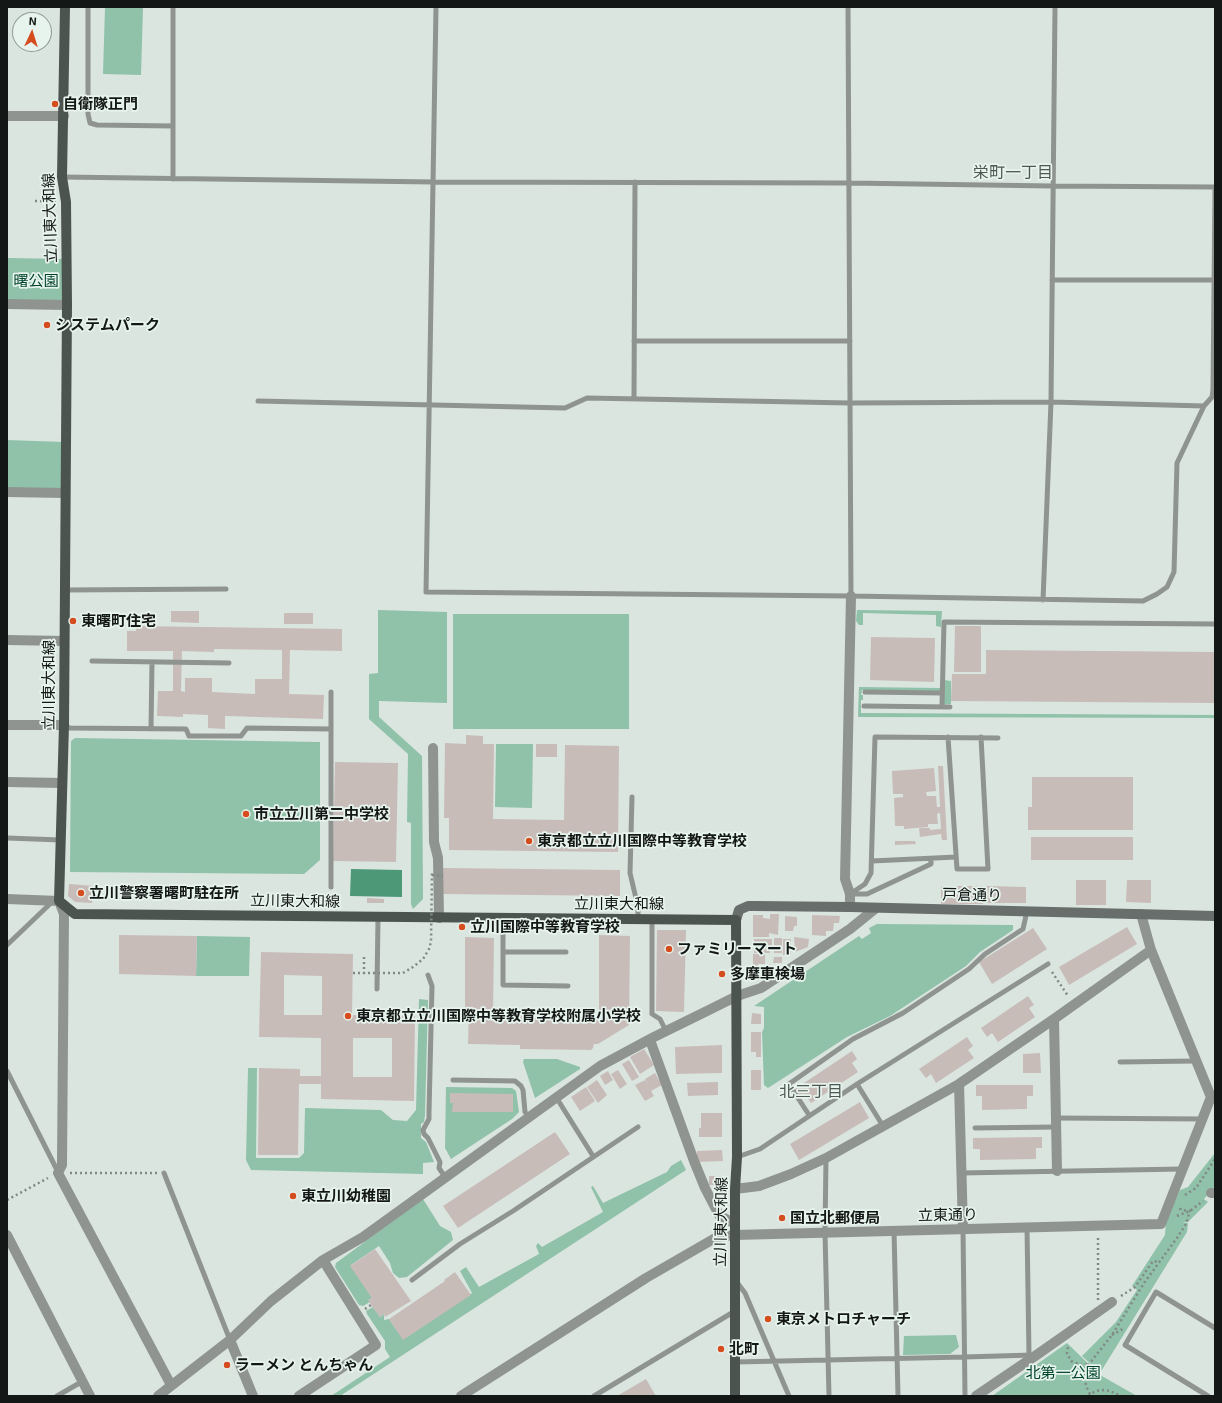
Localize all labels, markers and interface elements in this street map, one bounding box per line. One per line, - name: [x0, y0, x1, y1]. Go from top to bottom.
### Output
- north arrow: [12, 12, 52, 52]
- text: N: [28, 14, 37, 27]
- place label: 自衛隊正門: [63, 95, 138, 113]
- marker: 自衛隊正門: [50, 99, 60, 109]
- district label: 栄町一丁目: [973, 163, 1053, 183]
- street label: 立川東大和線: [39, 173, 61, 263]
- park label: 曙公園: [14, 272, 58, 290]
- place label: システムパーク: [55, 316, 160, 334]
- marker: システムパーク: [42, 320, 52, 330]
- place label: 東曙町住宅: [81, 612, 156, 630]
- marker: 東曙町住宅: [68, 616, 78, 626]
- street label: 立川東大和線: [40, 640, 58, 730]
- place label: 市立立川第二中学校: [254, 805, 389, 823]
- marker: 市立立川第二中学校: [241, 809, 251, 819]
- place label: 東京都立立川国際中等教育学校: [537, 832, 747, 850]
- marker: 東京都立立川国際中等教育学校: [524, 836, 534, 846]
- place label: 立川警察署曙町駐在所: [89, 884, 239, 902]
- street label: 戸倉通り: [942, 885, 1002, 905]
- marker: 立川警察署曙町駐在所: [76, 888, 86, 898]
- street label: 立川東大和線: [250, 891, 340, 911]
- street label: 立川東大和線: [574, 895, 664, 913]
- place label: 立川国際中等教育学校: [470, 918, 620, 936]
- marker: 立川国際中等教育学校: [457, 922, 467, 932]
- place label: ファミリーマート: [677, 940, 797, 958]
- marker: ファミリーマート: [664, 944, 674, 954]
- place label: 多摩車検場: [730, 965, 805, 983]
- marker: 多摩車検場: [717, 969, 727, 979]
- place label: 東京都立立川国際中等教育学校附属小学校: [356, 1007, 641, 1025]
- marker: 東京都立立川国際中等教育学校附属小学校: [343, 1011, 353, 1021]
- district label: 北三丁目: [779, 1082, 843, 1102]
- street label: 立川東大和線: [711, 1177, 731, 1267]
- place label: 東立川幼稚園: [301, 1187, 391, 1205]
- marker: 東立川幼稚園: [288, 1191, 298, 1201]
- street label: 立東通り: [918, 1205, 978, 1225]
- place label: 国立北郵便局: [790, 1209, 880, 1227]
- marker: 国立北郵便局: [777, 1213, 787, 1223]
- place label: 東京メトロチャーチ: [776, 1310, 911, 1328]
- marker: 東京メトロチャーチ: [763, 1314, 773, 1324]
- place label: 北町: [729, 1340, 759, 1358]
- marker: 北町: [716, 1344, 726, 1354]
- place label: ラーメン とんちゃん: [235, 1356, 373, 1374]
- marker: ラーメン とんちゃん: [222, 1360, 232, 1370]
- park label: 北第一公園: [1026, 1364, 1100, 1382]

